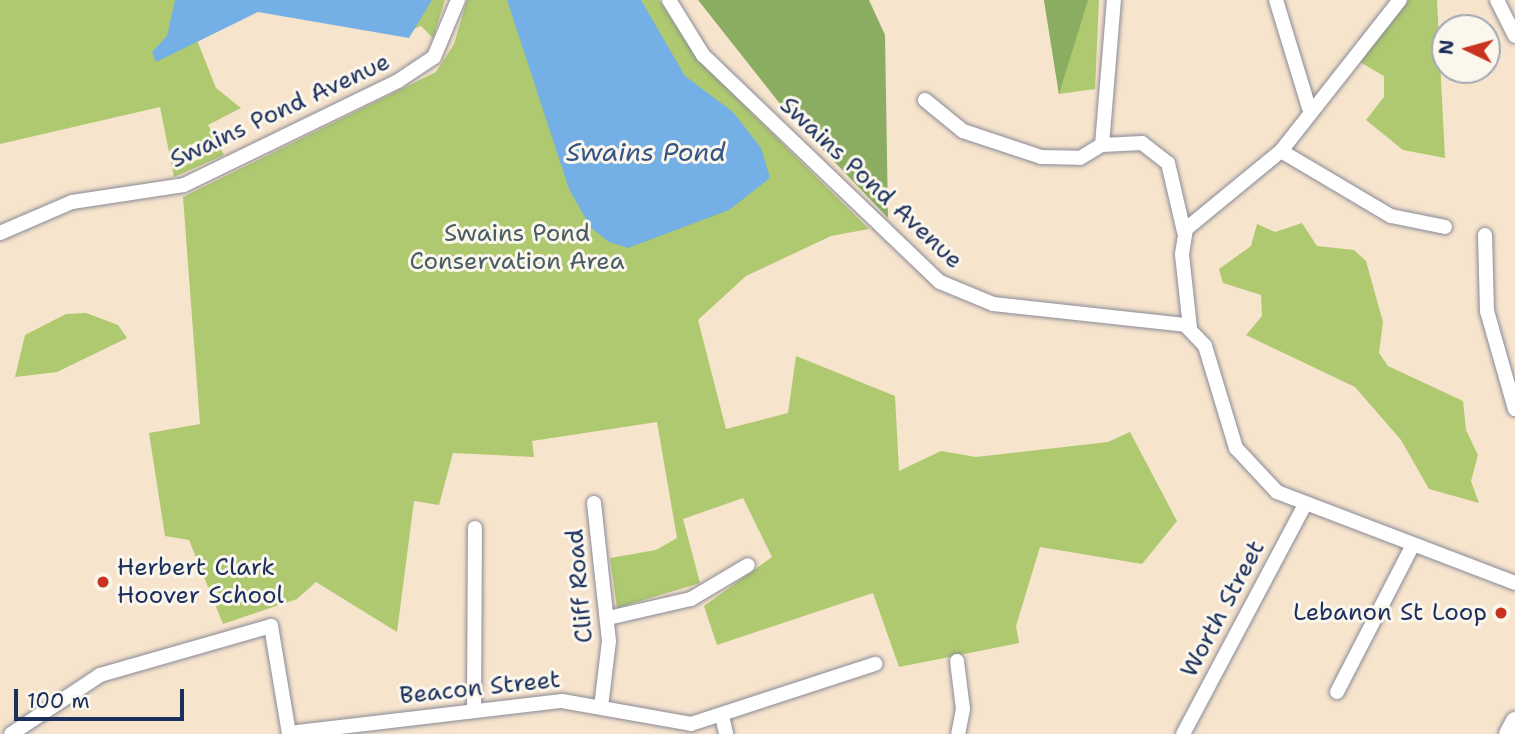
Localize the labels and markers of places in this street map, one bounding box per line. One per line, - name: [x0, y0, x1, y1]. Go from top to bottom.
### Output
- place label: Herbert Clark Hoover School: [117, 554, 284, 610]
- marker: Herbert Clark Hoover School: [95, 574, 111, 590]
- place label: Lebanon St Loop: [1293, 599, 1487, 627]
- marker: Lebanon St Loop: [1493, 605, 1509, 621]

